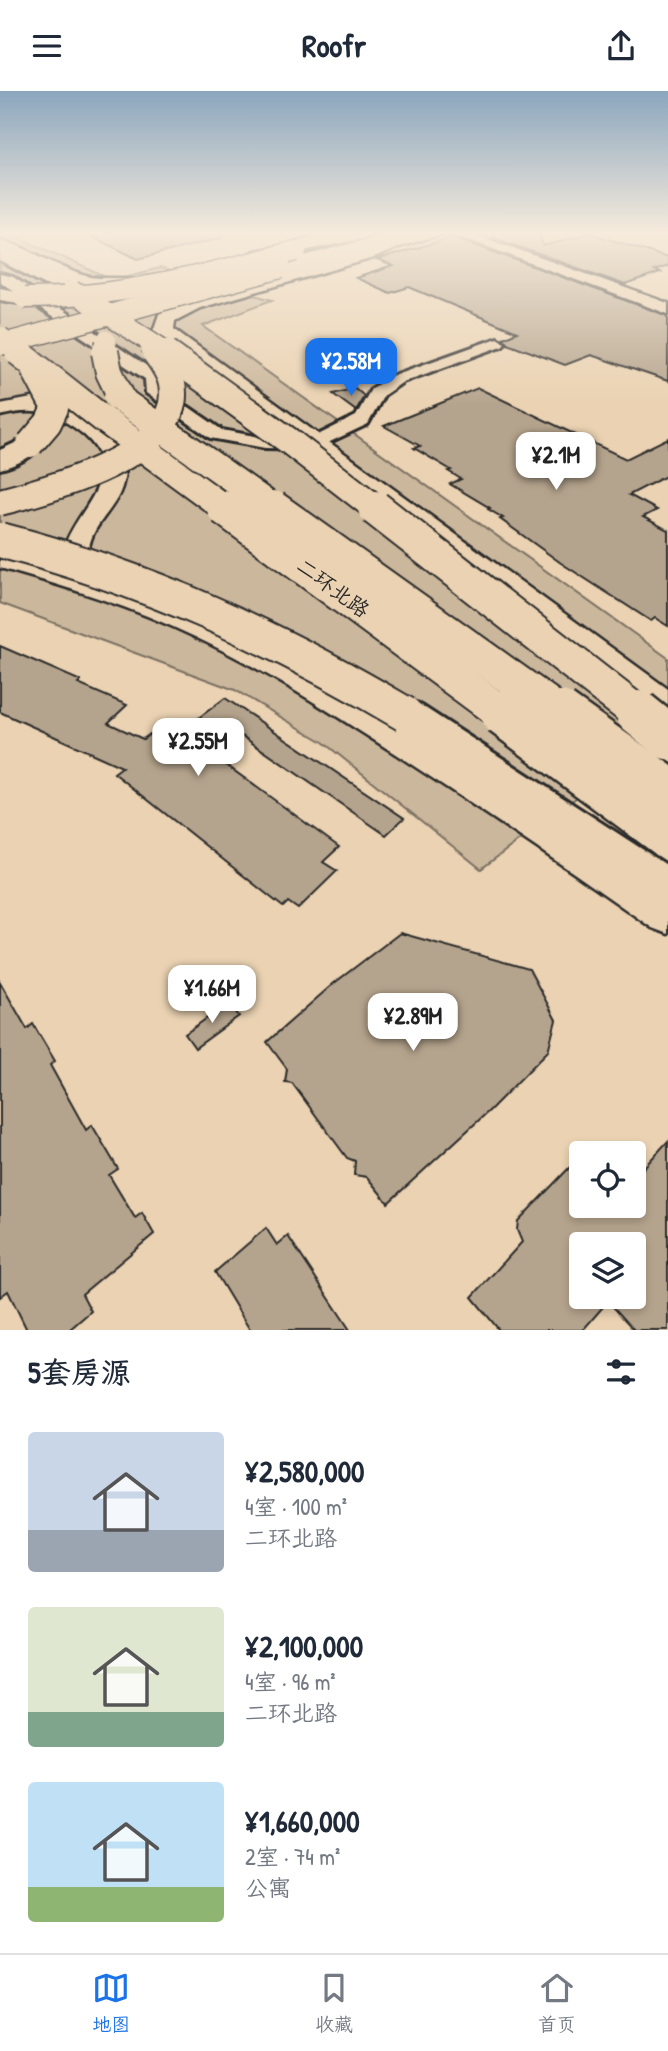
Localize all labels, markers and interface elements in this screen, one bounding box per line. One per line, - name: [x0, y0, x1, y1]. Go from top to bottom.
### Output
- text: Roofr: [302, 24, 366, 67]
- icon: menu: [28, 27, 66, 65]
- icon: share: [602, 27, 640, 65]
- pin: ¥2.58M: [294, 338, 408, 398]
- text: ¥2.58M: [321, 345, 381, 376]
- pin: ¥2.1M: [507, 433, 605, 492]
- text: ¥2.1M: [532, 439, 580, 470]
- street label: 二环北路: [291, 551, 376, 624]
- pin: ¥2.55M: [141, 719, 255, 778]
- text: ¥2.55M: [168, 725, 228, 756]
- pin: ¥1.66M: [155, 965, 269, 1025]
- text: ¥1.66M: [184, 972, 240, 1003]
- pin: ¥2.89M: [356, 993, 470, 1053]
- text: ¥2.89M: [384, 1000, 442, 1031]
- map controls: [569, 1141, 646, 1309]
- button: locate: [569, 1141, 646, 1218]
- button: layers: [569, 1232, 646, 1309]
- text: 5套房源: [28, 1352, 131, 1392]
- icon: filters: [602, 1353, 640, 1391]
- text: ¥2,580,000: [245, 1451, 365, 1491]
- icon: home: [84, 1460, 168, 1544]
- text: 4室 · 100 m²: [245, 1491, 347, 1522]
- text: 二环北路: [245, 1522, 337, 1553]
- text: ¥2,100,000: [245, 1626, 363, 1666]
- icon: home: [84, 1635, 168, 1719]
- text: 4室 · 96 m²: [245, 1666, 336, 1697]
- text: 二环北路: [245, 1697, 337, 1728]
- text: ¥1,660,000: [245, 1801, 360, 1841]
- icon: home: [84, 1810, 168, 1894]
- text: 2室 · 74 m²: [245, 1841, 340, 1872]
- text: 公寓: [245, 1872, 291, 1903]
- tab: 地图: [92, 1969, 130, 2037]
- tab: 收藏: [315, 1969, 353, 2037]
- tab: 首页: [538, 1969, 576, 2037]

